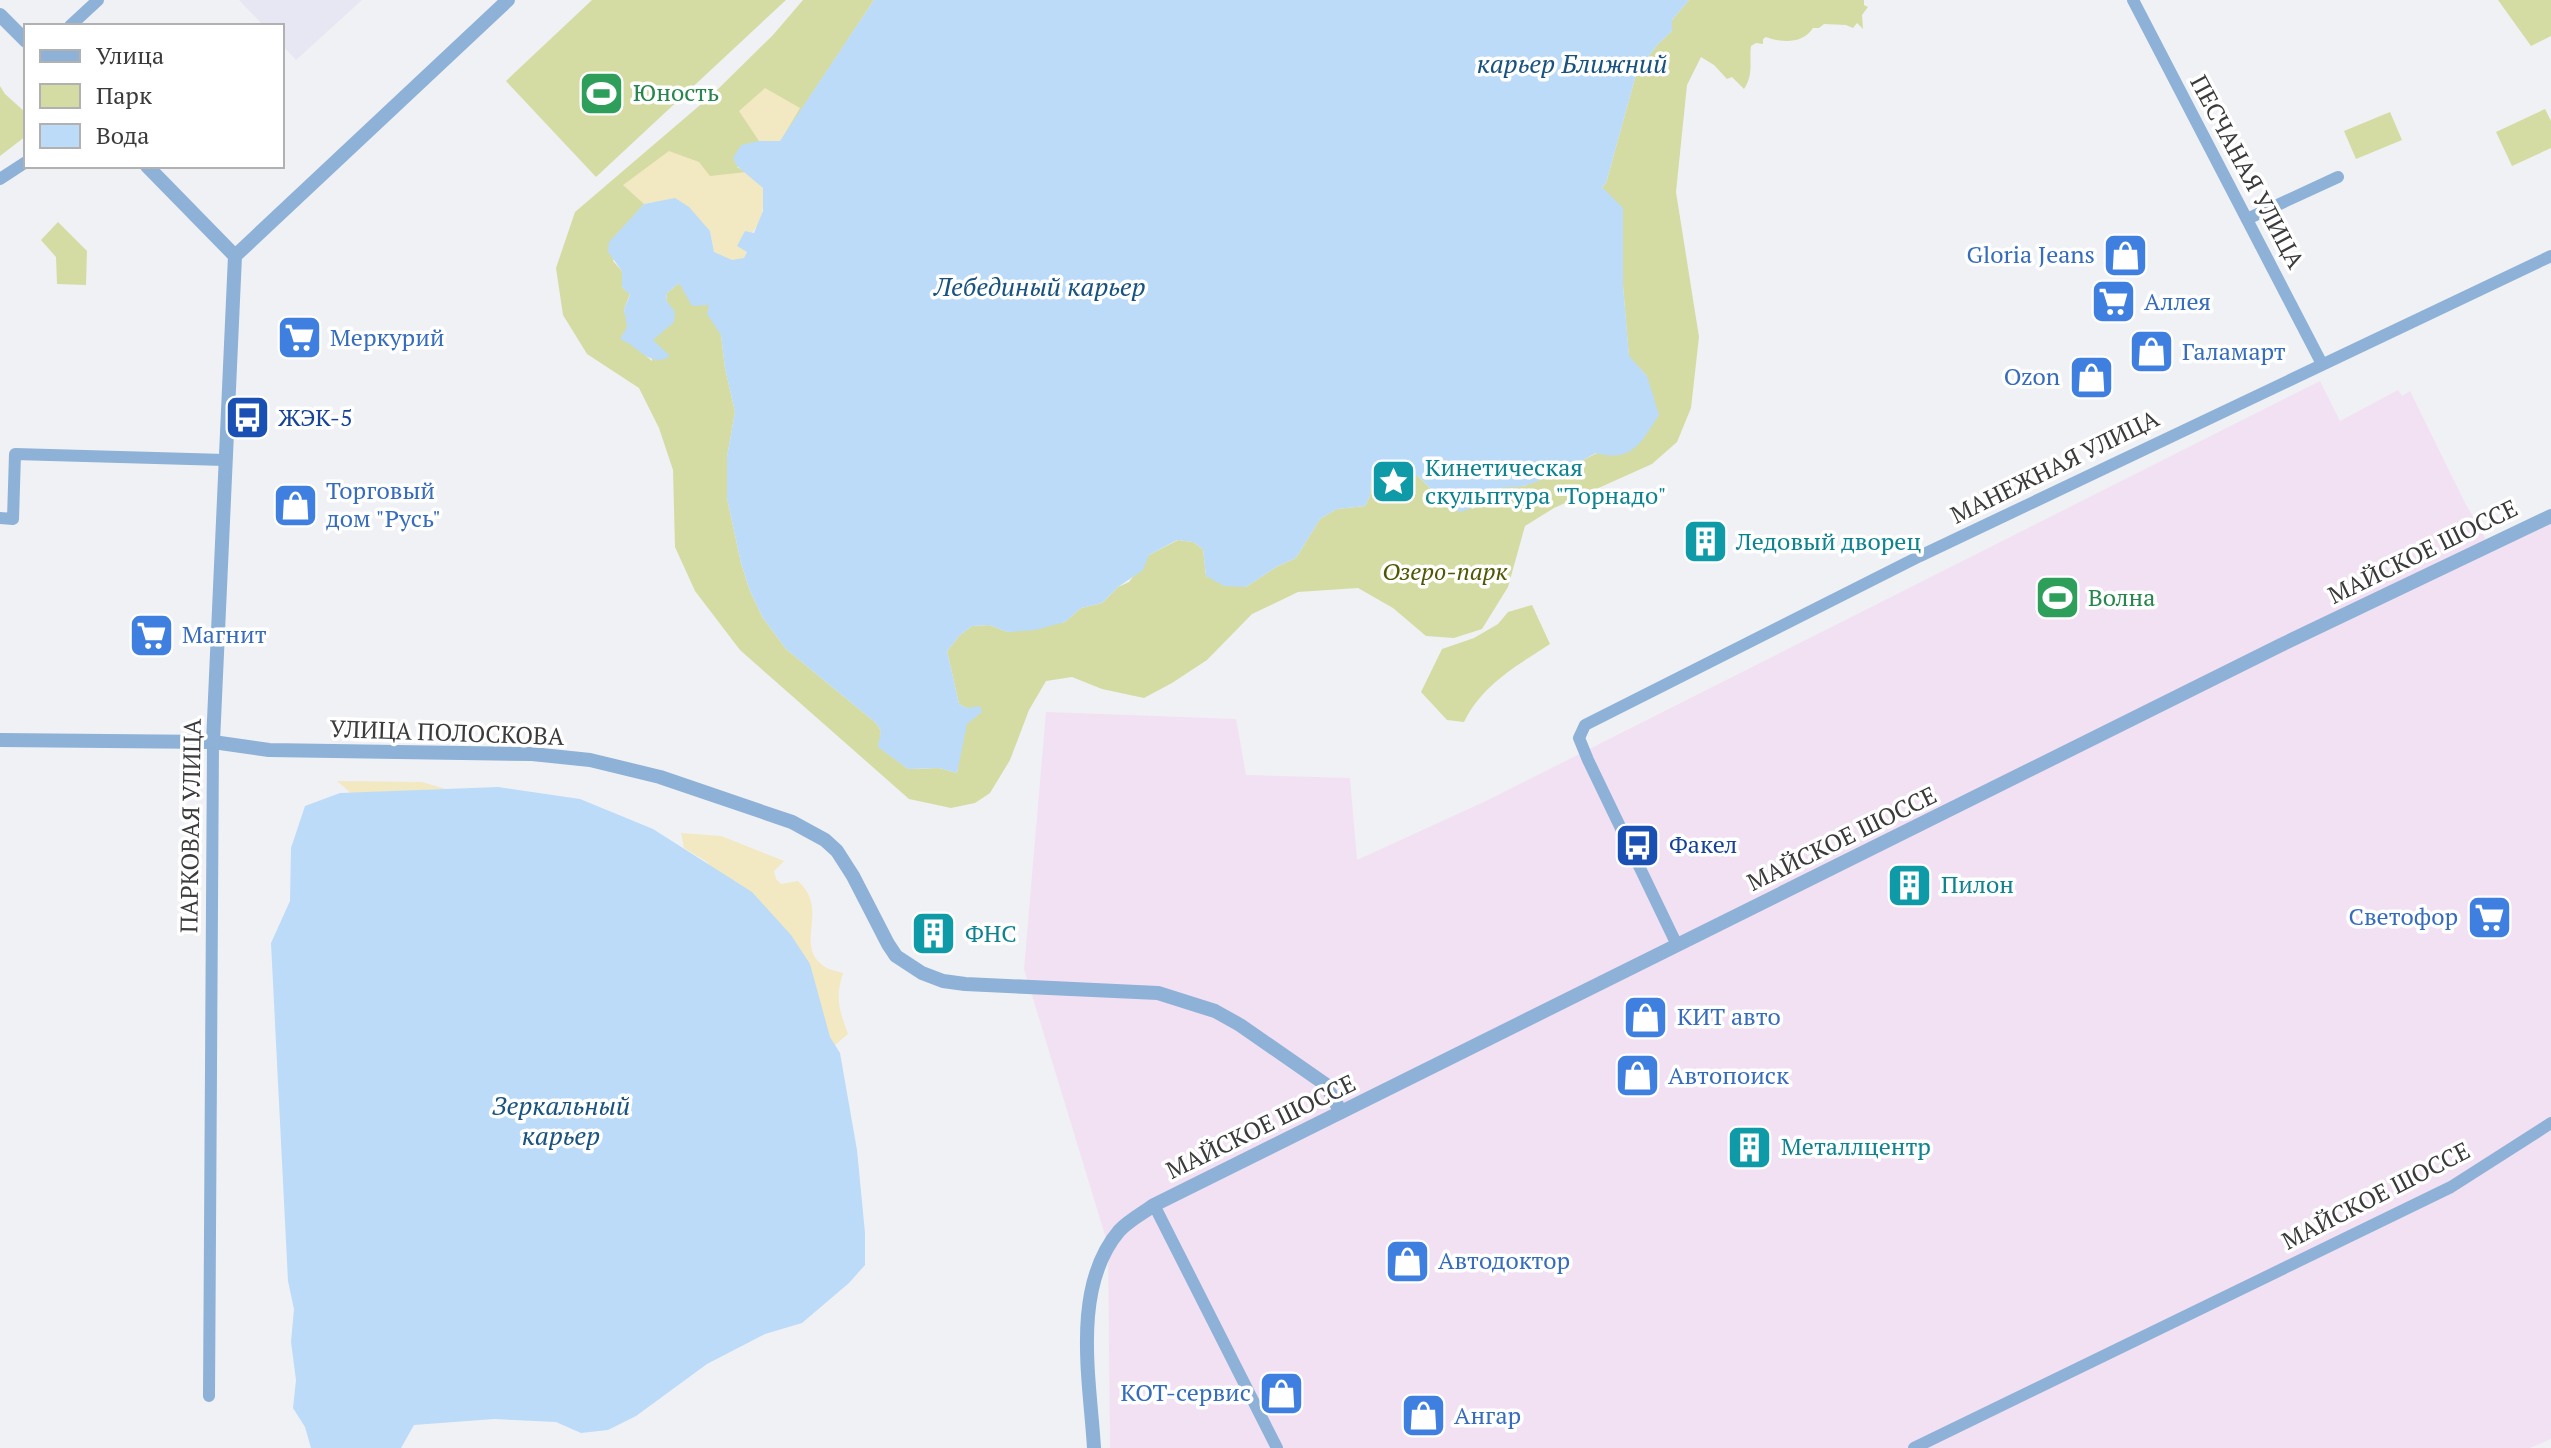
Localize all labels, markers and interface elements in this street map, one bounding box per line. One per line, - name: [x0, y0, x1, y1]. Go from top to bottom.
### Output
- legend: [24, 24, 284, 168]
- text: Улица: [96, 39, 164, 71]
- water label: карьер Ближний: [1477, 46, 1667, 80]
- sports icon: Юность: [578, 69, 626, 117]
- street label: ПЕСЧАНАЯ УЛИЦА: [2183, 69, 2313, 274]
- place label: Юность: [633, 76, 719, 108]
- text: Парк: [96, 79, 152, 111]
- text: Вода: [96, 119, 149, 151]
- shop icon: Gloria Jeans: [2102, 231, 2150, 279]
- place label: Gloria Jeans: [1967, 238, 2095, 270]
- water label: Лебединый карьер: [932, 269, 1146, 303]
- supermarket icon: Аллея: [2089, 278, 2137, 326]
- place label: Аллея: [2144, 285, 2211, 317]
- supermarket icon: Меркурий: [275, 314, 323, 362]
- place label: Меркурий: [330, 321, 445, 353]
- shop icon: Галамарт: [2127, 328, 2175, 376]
- place label: Галамарт: [2182, 335, 2286, 367]
- shop icon: Ozon: [2067, 353, 2115, 401]
- place label: Ozon: [2004, 360, 2060, 392]
- bus stop icon: ЖЭК-5: [223, 394, 271, 442]
- place label: ЖЭК-5: [278, 401, 353, 433]
- street label: МАНЕЖНАЯ УЛИЦА: [1945, 401, 2165, 530]
- place label: Кинетическая скульптура "Торнадо": [1425, 451, 1667, 511]
- place icon: Кинетическая скульптура "Торнадо": [1370, 458, 1418, 506]
- place label: Торговый дом "Русь": [326, 474, 441, 534]
- shop icon: Торговый дом "Русь": [271, 481, 319, 529]
- street label: МАЙСКОЕ ШОССЕ: [2322, 491, 2523, 611]
- building icon: Ледовый дворец: [1681, 518, 1729, 566]
- place label: Ледовый дворец: [1735, 525, 1921, 557]
- park label: Озеро-парк: [1382, 555, 1508, 587]
- sports icon: Волна: [2033, 574, 2081, 622]
- place label: Волна: [2088, 581, 2155, 613]
- supermarket icon: Магнит: [127, 611, 175, 659]
- place label: Магнит: [182, 618, 267, 650]
- street label: УЛИЦА ПОЛОСКОВА: [329, 712, 565, 752]
- street label: ПАРКОВАЯ УЛИЦА: [172, 718, 208, 933]
- street label: МАЙСКОЕ ШОССЕ: [1741, 778, 1942, 898]
- bus stop icon: Факел: [1614, 821, 1662, 869]
- place label: Факел: [1669, 828, 1737, 860]
- building icon: Пилон: [1886, 861, 1934, 909]
- place label: Пилон: [1941, 868, 2014, 900]
- supermarket icon: Светофор: [2465, 893, 2513, 941]
- place label: Светофор: [2348, 900, 2458, 932]
- building icon: ФНС: [910, 910, 958, 958]
- place label: ФНС: [965, 917, 1017, 949]
- shop icon: КИТ авто: [1622, 993, 1670, 1041]
- place label: КИТ авто: [1677, 1000, 1781, 1032]
- shop icon: Автопоиск: [1613, 1052, 1661, 1100]
- place label: Автопоиск: [1668, 1059, 1789, 1091]
- street label: МАЙСКОЕ ШОССЕ: [1160, 1066, 1361, 1186]
- water label: Зеркальный карьер: [492, 1088, 630, 1152]
- building icon: Металлцентр: [1726, 1123, 1774, 1171]
- place label: Металлцентр: [1781, 1130, 1931, 1162]
- street label: МАЙСКОЕ ШОССЕ: [2276, 1134, 2475, 1256]
- shop icon: Автодоктор: [1383, 1237, 1431, 1285]
- place label: Автодоктор: [1438, 1244, 1570, 1276]
- shop icon: КОТ-сервис: [1258, 1369, 1306, 1417]
- place label: КОТ-сервис: [1121, 1376, 1251, 1408]
- shop icon: Ангар: [1399, 1392, 1447, 1440]
- place label: Ангар: [1454, 1399, 1521, 1431]

